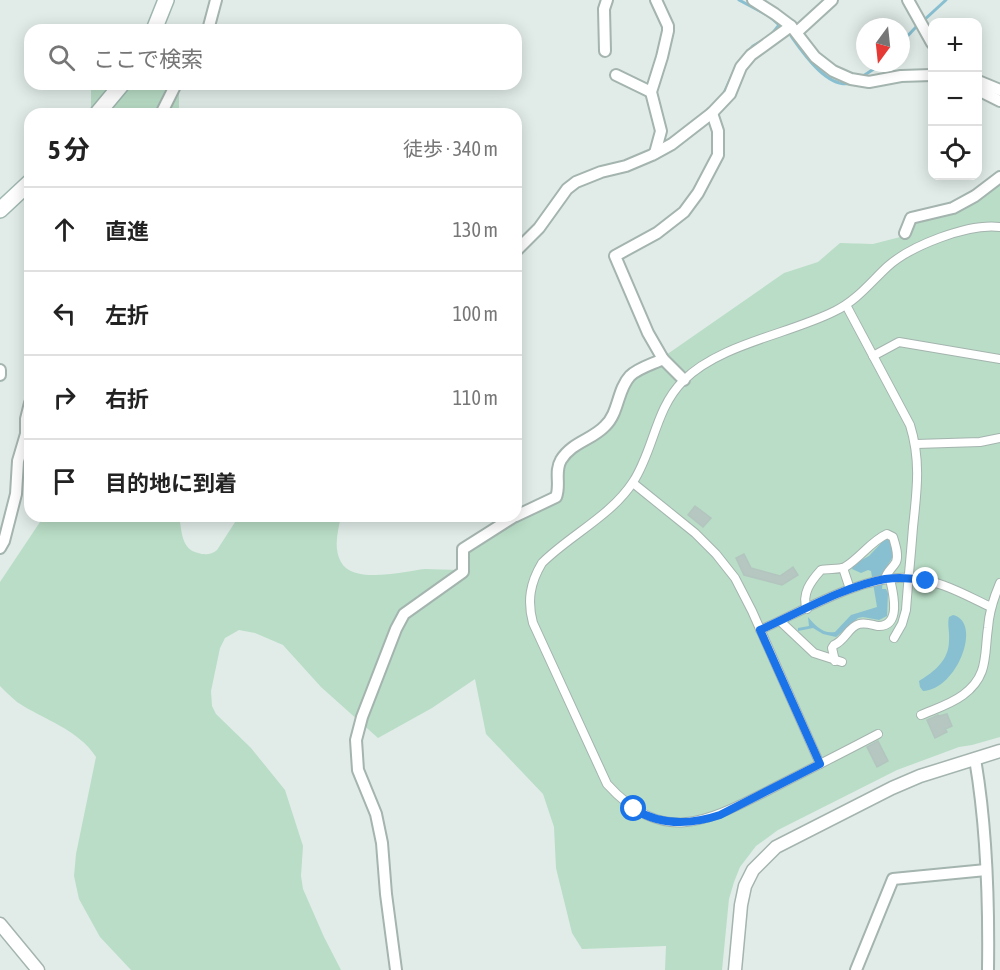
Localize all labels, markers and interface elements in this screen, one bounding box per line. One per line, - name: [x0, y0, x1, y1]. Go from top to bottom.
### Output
- north arrow: [856, 18, 910, 72]
- map controls: [928, 18, 982, 180]
- button: +: [928, 18, 982, 72]
- search box: [24, 24, 522, 90]
- icon: search: [45, 41, 78, 74]
- text: ここで検索: [93, 46, 203, 72]
- button: −: [928, 72, 982, 126]
- button: locate: [928, 126, 982, 180]
- text: 5 分: [48, 135, 90, 165]
- text: 徒歩 · 340 m: [403, 137, 498, 160]
- icon: ahead: [48, 213, 81, 246]
- text: 直進: [105, 218, 149, 244]
- text: 130 m: [453, 218, 498, 241]
- icon: left: [48, 297, 81, 330]
- text: 左折: [105, 302, 149, 328]
- text: 100 m: [453, 302, 498, 325]
- icon: right: [48, 381, 81, 414]
- text: 右折: [105, 386, 149, 412]
- text: 110 m: [453, 386, 498, 409]
- icon: arrive: [48, 465, 81, 498]
- text: 目的地に到着: [105, 470, 237, 496]
- route end: [912, 567, 938, 593]
- route start: [620, 795, 646, 821]

